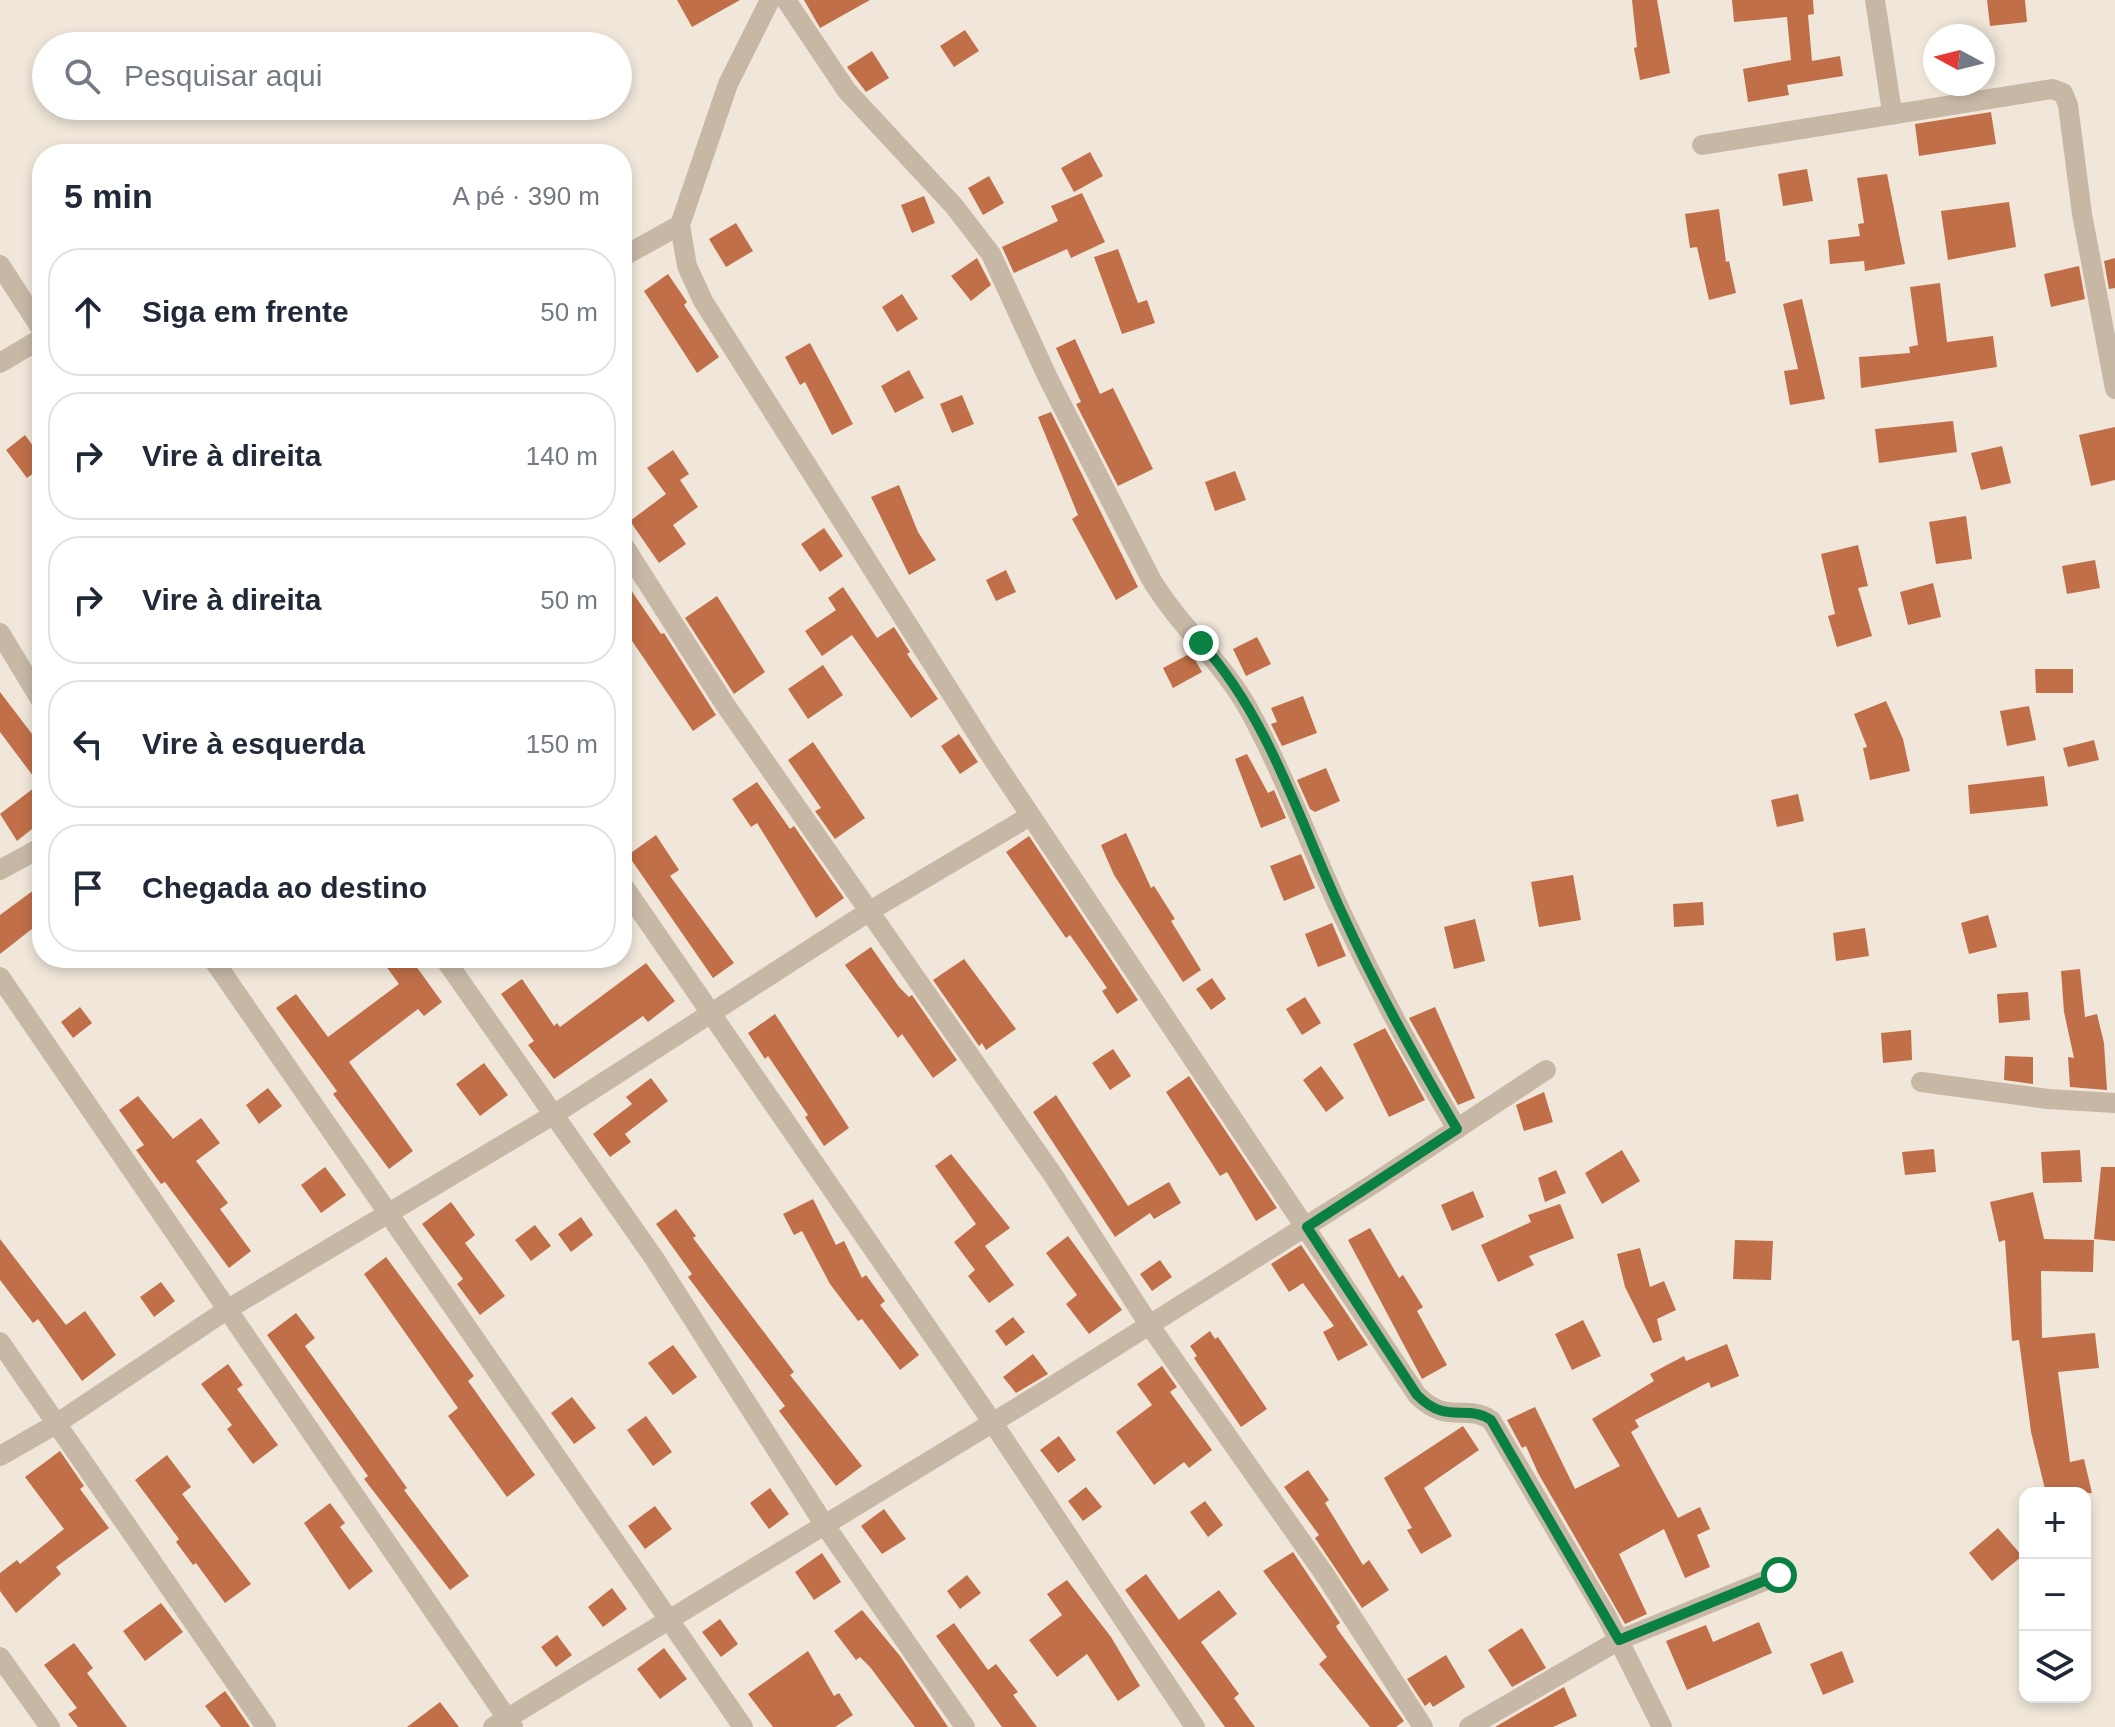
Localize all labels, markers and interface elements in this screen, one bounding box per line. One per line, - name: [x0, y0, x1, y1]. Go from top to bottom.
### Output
- north arrow: [1923, 24, 1995, 96]
- search box: [32, 32, 632, 120]
- icon: search: [60, 54, 104, 98]
- text: Pesquisar aqui: [124, 59, 322, 92]
- text: 5 min: [64, 177, 153, 215]
- text: A pé · 390 m: [453, 181, 600, 211]
- icon: ahead: [66, 290, 110, 334]
- text: Siga em frente: [142, 295, 349, 328]
- text: 50 m: [540, 297, 598, 327]
- icon: right: [66, 434, 110, 478]
- text: Vire à direita: [142, 439, 322, 472]
- text: 140 m: [526, 441, 598, 471]
- icon: right: [66, 578, 110, 622]
- text: Vire à direita: [142, 583, 322, 616]
- text: 50 m: [540, 585, 598, 615]
- route end: [1183, 625, 1219, 661]
- icon: left: [66, 722, 110, 766]
- text: Vire à esquerda: [142, 727, 365, 760]
- text: 150 m: [526, 729, 598, 759]
- icon: arrive: [66, 866, 110, 910]
- text: Chegada ao destino: [142, 871, 427, 904]
- map controls: [2019, 1487, 2091, 1703]
- button: +: [2019, 1487, 2091, 1559]
- route start: [1761, 1557, 1797, 1593]
- button: −: [2019, 1559, 2091, 1631]
- button: layers: [2019, 1631, 2091, 1703]

